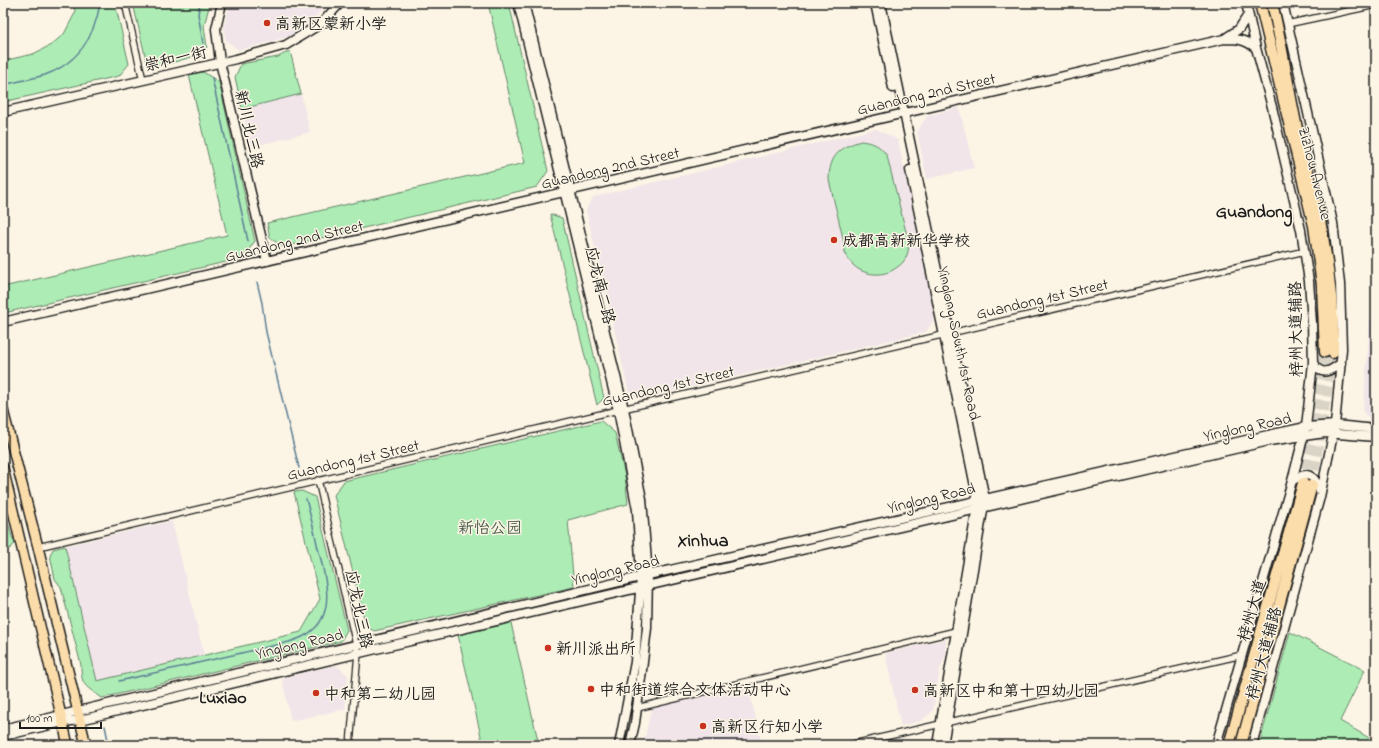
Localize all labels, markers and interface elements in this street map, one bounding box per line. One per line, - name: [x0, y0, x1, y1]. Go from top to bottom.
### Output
- place label: 高新区蒙新小学: [275, 13, 387, 37]
- marker: 高新区蒙新小学: [262, 18, 272, 28]
- street label: 崇和一街: [142, 41, 209, 79]
- street label: Guandong 2nd Street: [855, 67, 999, 123]
- street label: 新川北三路: [227, 88, 269, 171]
- street label: Zizhou Avenue: [1291, 124, 1337, 224]
- street label: Guandong 2nd Street: [539, 141, 683, 197]
- district label: Guandong: [1216, 200, 1292, 227]
- street label: Guandong 2nd Street: [223, 214, 367, 270]
- place label: 成都高新新华学校: [842, 230, 970, 254]
- marker: 成都高新新华学校: [829, 235, 839, 245]
- street label: 应龙南二路: [578, 244, 620, 327]
- street label: Yinglong South 1st Road: [930, 264, 986, 423]
- street label: Guandong 1st Street: [974, 273, 1112, 327]
- street label: 梓州大道辅路: [1284, 281, 1310, 377]
- street label: Guandong 1st Street: [600, 360, 738, 414]
- street label: Yinglong Road: [1201, 407, 1294, 449]
- street label: Guandong 1st Street: [285, 434, 423, 488]
- street label: Yinglong Road: [885, 477, 978, 521]
- park label: 新怡公园: [458, 517, 522, 541]
- district label: Xinhua: [678, 529, 729, 555]
- street label: Yinglong Road: [569, 549, 662, 593]
- street label: 应龙北三路: [338, 568, 378, 651]
- street label: 梓州大道: [1233, 576, 1273, 645]
- street label: 梓州大道辅路: [1241, 604, 1289, 703]
- street label: Yinglong Road: [253, 623, 346, 667]
- place label: 新川派出所: [556, 638, 636, 662]
- marker: 新川派出所: [543, 643, 553, 653]
- place label: 中和街道综合文体活动中心: [599, 679, 791, 703]
- place label: 高新区中和第十四幼儿园: [923, 680, 1099, 704]
- place label: 中和第二幼儿园: [324, 683, 436, 707]
- marker: 中和街道综合文体活动中心: [586, 684, 596, 694]
- marker: 高新区中和第十四幼儿园: [910, 685, 920, 695]
- district label: Luxiao: [199, 686, 247, 712]
- marker: 中和第二幼儿园: [311, 688, 321, 698]
- scale bar: [20, 704, 101, 730]
- text: 100 m: [26, 710, 53, 728]
- place label: 高新区行知小学: [711, 716, 823, 740]
- marker: 高新区行知小学: [698, 721, 708, 731]

